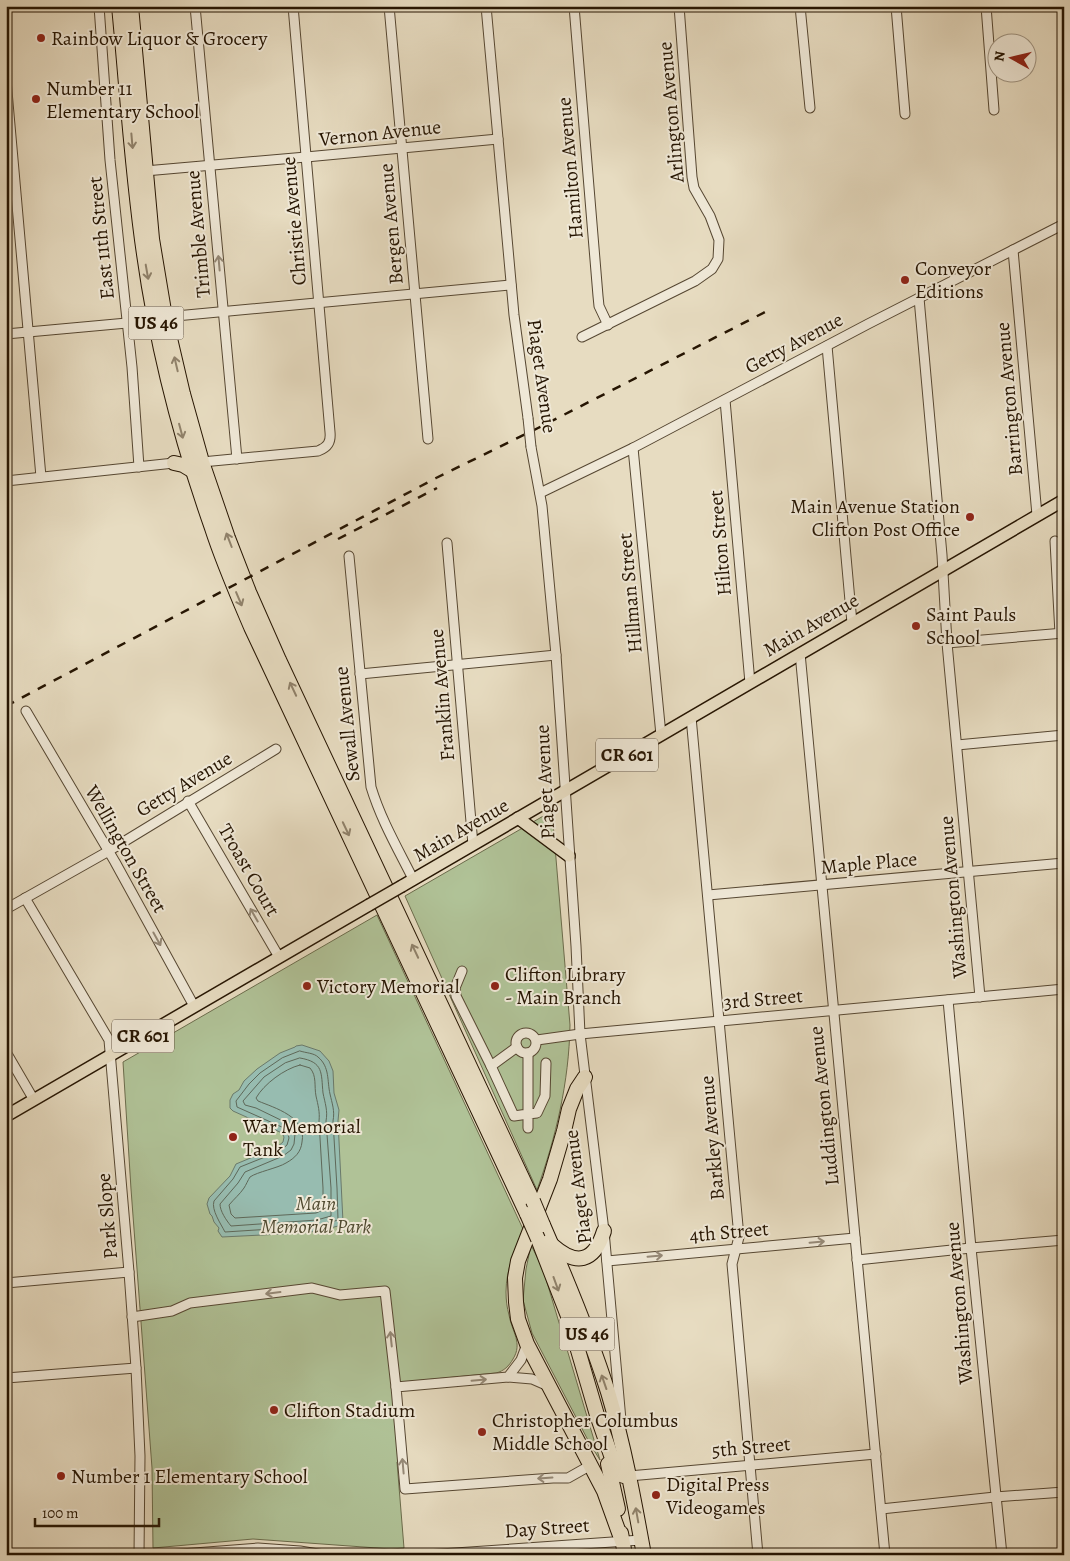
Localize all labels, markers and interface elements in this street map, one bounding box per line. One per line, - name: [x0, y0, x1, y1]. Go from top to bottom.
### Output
- place label: Rainbow Liquor & Grocery: [51, 25, 269, 52]
- marker: Rainbow Liquor & Grocery: [35, 32, 47, 44]
- north arrow: [988, 32, 1038, 82]
- street label: Arlington Avenue: [651, 40, 691, 185]
- text: N: [990, 50, 1010, 63]
- place label: Number 11 Elementary School: [46, 75, 199, 125]
- marker: Number 11 Elementary School: [30, 93, 42, 105]
- street label: Hamilton Avenue: [550, 96, 590, 240]
- street label: Vernon Avenue: [317, 113, 442, 153]
- one-way arrow: [127, 133, 137, 149]
- street label: Christie Avenue: [275, 155, 313, 287]
- street label: Bergen Avenue: [372, 162, 410, 286]
- street label: Trimble Avenue: [179, 169, 217, 299]
- street label: East 11th Street: [81, 175, 121, 301]
- one-way arrow: [214, 255, 223, 271]
- place label: Conveyor Editions: [915, 255, 992, 305]
- one-way arrow: [142, 263, 152, 279]
- marker: Conveyor Editions: [899, 274, 911, 286]
- road number: US 46: [128, 306, 184, 339]
- street label: Getty Avenue: [740, 306, 848, 380]
- street label: Piaget Avenue: [521, 317, 563, 435]
- street label: Barrington Avenue: [989, 321, 1029, 477]
- one-way arrow: [171, 357, 180, 373]
- one-way arrow: [177, 422, 186, 438]
- street label: Hilton Street: [702, 489, 738, 597]
- place label: Main Avenue Station Clifton Post Office: [790, 493, 960, 543]
- marker: Main Avenue Station Clifton Post Office: [964, 511, 976, 523]
- street label: Hillman Street: [611, 531, 649, 654]
- one-way arrow: [223, 533, 233, 548]
- street label: Main Avenue: [758, 587, 864, 663]
- one-way arrow: [235, 591, 245, 606]
- place label: Saint Pauls School: [926, 601, 1016, 651]
- marker: Saint Pauls School: [910, 620, 922, 632]
- street label: Franklin Avenue: [423, 628, 461, 762]
- street label: Sewall Avenue: [328, 665, 366, 783]
- one-way arrow: [287, 682, 297, 697]
- street label: Piaget Avenue: [529, 724, 561, 840]
- road number: CR 601: [596, 738, 658, 772]
- street label: Getty Avenue: [131, 745, 237, 823]
- street label: Wellington Street: [78, 779, 174, 918]
- street label: Main Avenue: [408, 792, 514, 868]
- street label: Washington Avenue: [932, 815, 974, 980]
- street label: Troast Court: [212, 819, 287, 922]
- one-way arrow: [342, 821, 351, 836]
- street label: Maple Place: [820, 845, 918, 881]
- one-way arrow: [249, 908, 259, 922]
- one-way arrow: [153, 932, 163, 946]
- one-way arrow: [410, 944, 420, 959]
- place label: Clifton Library - Main Branch: [505, 961, 627, 1011]
- place label: Victory Memorial: [316, 973, 460, 1000]
- marker: Victory Memorial: [301, 980, 313, 992]
- marker: Clifton Library - Main Branch: [489, 980, 501, 992]
- street label: 3rd Street: [722, 982, 804, 1016]
- road number: CR 601: [112, 1019, 174, 1052]
- street label: Luddington Avenue: [802, 1025, 846, 1187]
- street label: Barkley Avenue: [693, 1074, 731, 1202]
- place label: War Memorial Tank: [242, 1113, 361, 1163]
- street label: Piaget Avenue: [558, 1128, 598, 1246]
- marker: War Memorial Tank: [227, 1131, 239, 1143]
- street label: Park Slope: [90, 1172, 124, 1260]
- park label: Main Memorial Park: [261, 1190, 371, 1240]
- street label: 4th Street: [688, 1215, 770, 1249]
- street label: Washington Avenue: [938, 1221, 980, 1386]
- one-way arrow: [809, 1237, 825, 1246]
- one-way arrow: [647, 1252, 663, 1261]
- one-way arrow: [552, 1276, 561, 1292]
- one-way arrow: [265, 1288, 281, 1298]
- road number: US 46: [560, 1318, 614, 1350]
- one-way arrow: [386, 1331, 396, 1347]
- one-way arrow: [599, 1374, 608, 1390]
- one-way arrow: [471, 1375, 487, 1385]
- place label: Clifton Stadium: [284, 1397, 416, 1424]
- marker: Clifton Stadium: [268, 1404, 280, 1416]
- place label: Christopher Columbus Middle School: [492, 1407, 678, 1457]
- marker: Christopher Columbus Middle School: [476, 1426, 488, 1438]
- street label: 5th Street: [710, 1430, 792, 1464]
- one-way arrow: [399, 1458, 408, 1474]
- place label: Number 1 Elementary School: [71, 1463, 308, 1490]
- marker: Number 1 Elementary School: [55, 1470, 67, 1482]
- place label: Digital Press Videogames: [665, 1471, 769, 1521]
- one-way arrow: [537, 1474, 553, 1483]
- marker: Digital Press Videogames: [650, 1489, 662, 1501]
- scale bar: [35, 1496, 159, 1528]
- text: 100 m: [42, 1503, 79, 1523]
- one-way arrow: [631, 1508, 641, 1524]
- street label: Day Street: [504, 1512, 591, 1544]

